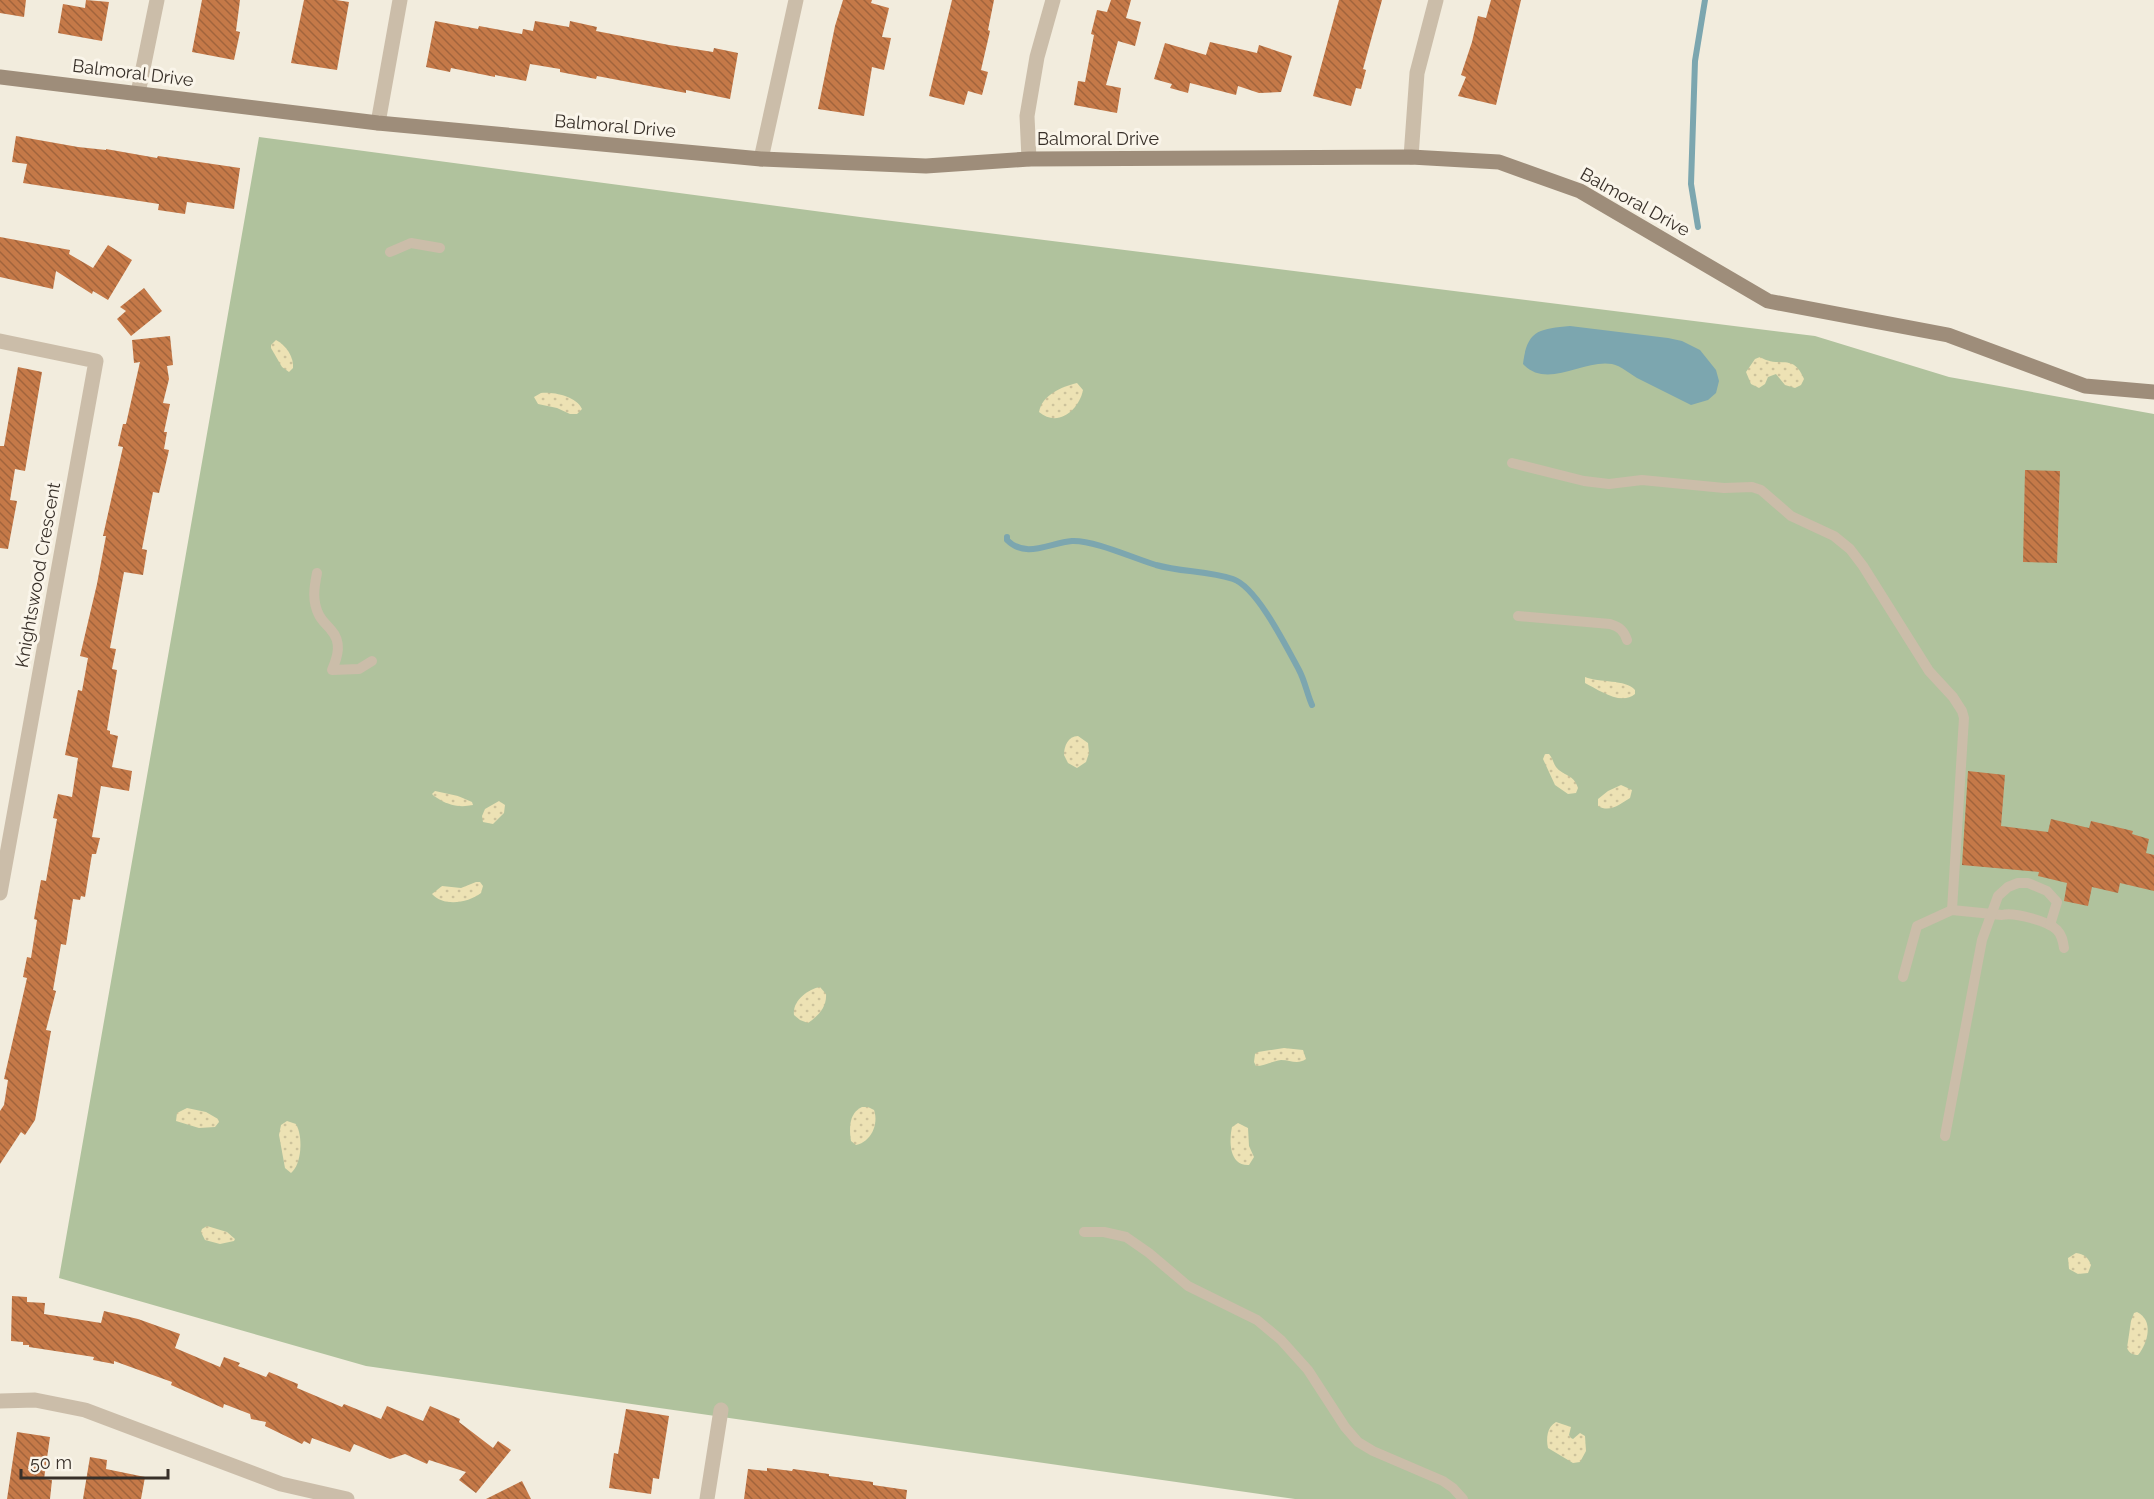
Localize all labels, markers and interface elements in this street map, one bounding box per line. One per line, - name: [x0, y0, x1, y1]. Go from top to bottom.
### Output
- street label: Balmoral Drive: [71, 55, 195, 90]
- street label: Balmoral Drive: [553, 110, 677, 141]
- street label: Balmoral Drive: [1037, 128, 1159, 149]
- street label: Balmoral Drive: [1577, 163, 1694, 241]
- street label: Knightswood Crescent: [11, 481, 64, 669]
- scale bar: [21, 1442, 168, 1480]
- text: 50 m: [30, 1452, 72, 1473]

